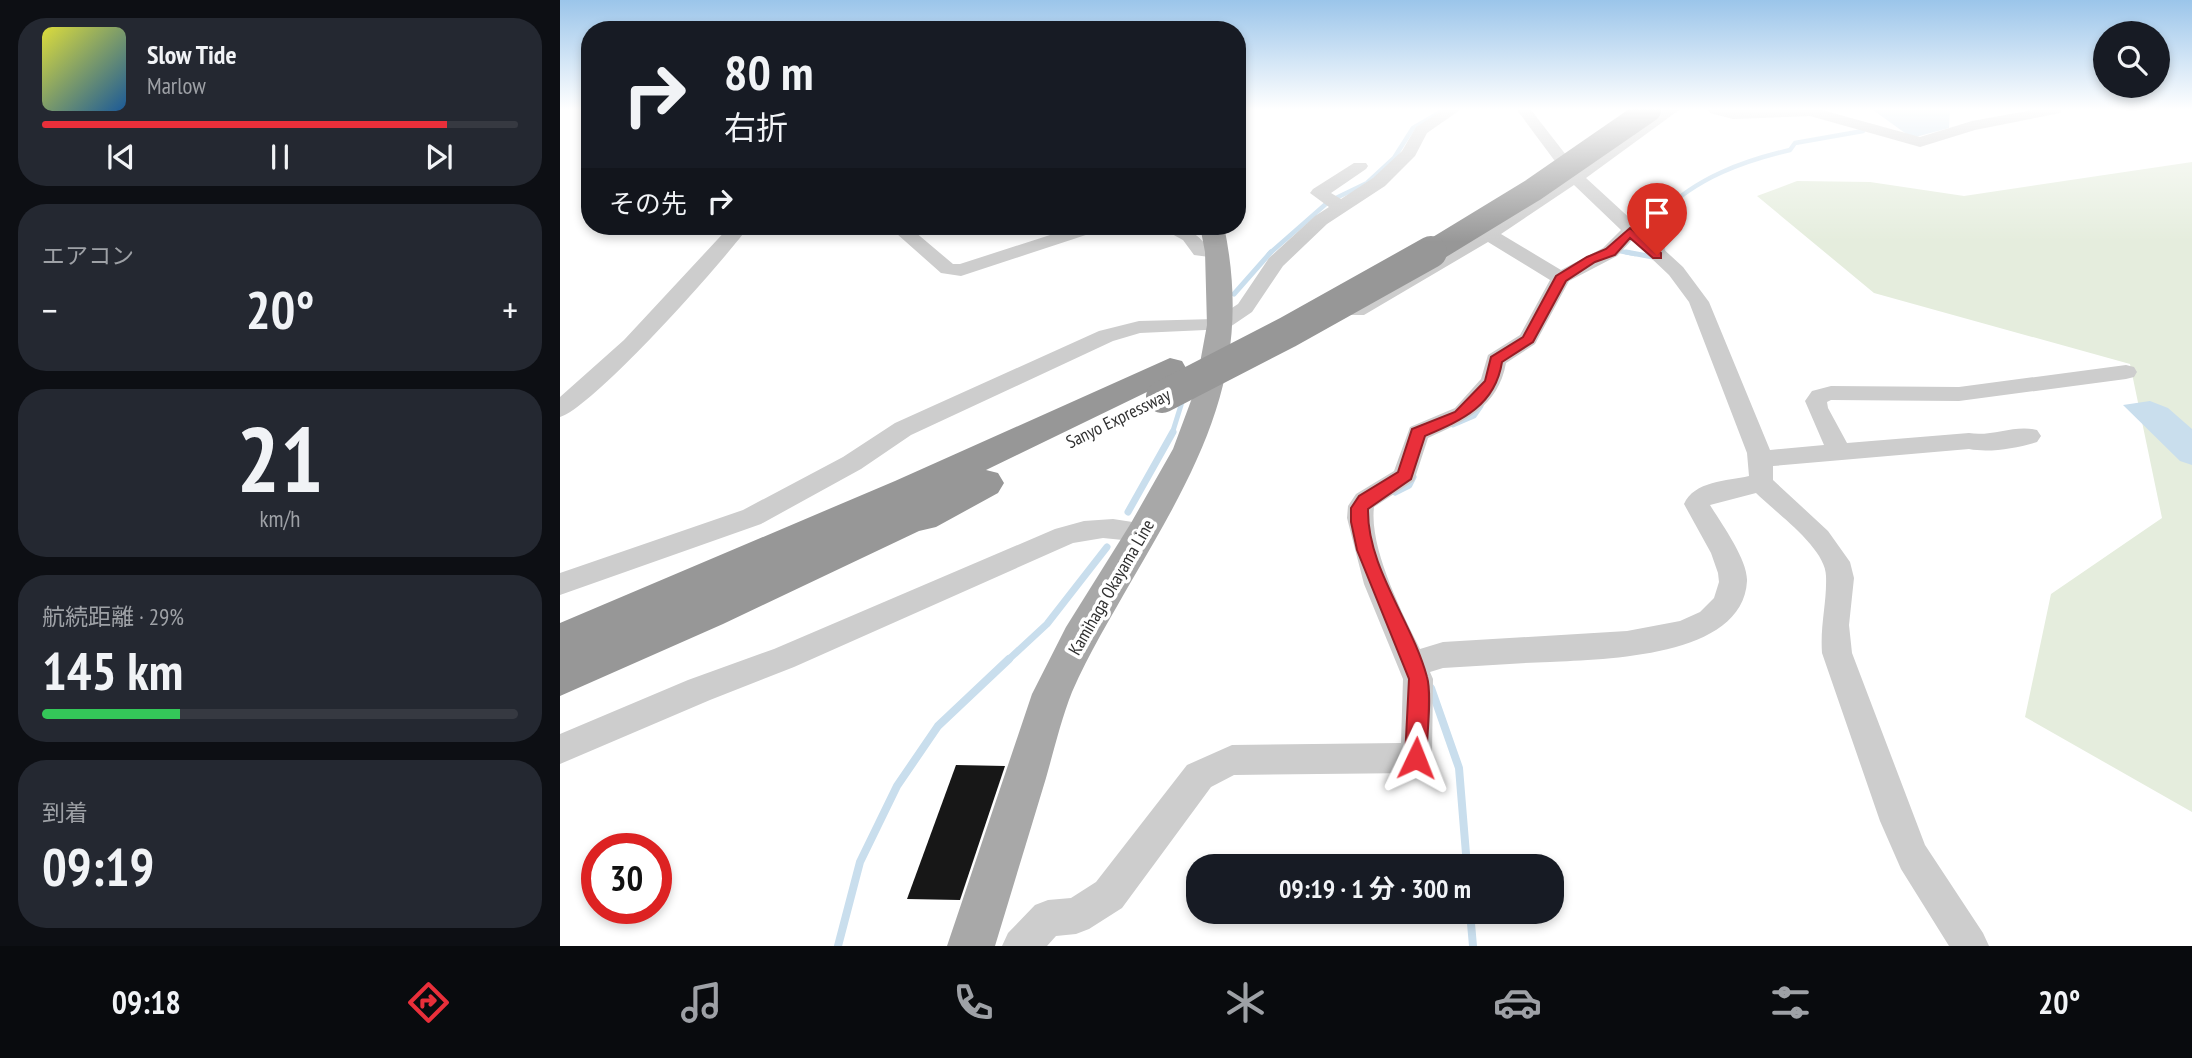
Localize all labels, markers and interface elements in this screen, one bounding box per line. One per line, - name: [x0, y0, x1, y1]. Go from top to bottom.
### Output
- map controls: [2093, 21, 2170, 98]
- button: search: [2093, 21, 2170, 98]
- text: Slow Tide: [147, 38, 237, 71]
- text: 80 m: [724, 40, 813, 104]
- icon: right: [609, 49, 700, 140]
- text: Marlow: [147, 71, 206, 100]
- text: 右折: [724, 106, 788, 148]
- icon: previous: [102, 138, 140, 176]
- icon: pause: [261, 138, 299, 176]
- icon: next: [420, 138, 458, 176]
- icon: right: [701, 182, 739, 220]
- pin: [1627, 183, 1687, 255]
- text: その先: [609, 187, 687, 220]
- icon: arrive: [1638, 194, 1676, 232]
- text: エアコン: [42, 241, 134, 270]
- text: 20°: [246, 276, 314, 343]
- text: −: [42, 285, 58, 334]
- text: +: [502, 285, 518, 334]
- street label: Sanyo Expressway: [1062, 383, 1174, 453]
- text: 21: [237, 399, 324, 517]
- text: km/h: [260, 504, 300, 533]
- street label: Kamihaga Okayama Line: [1063, 515, 1159, 659]
- text: 航続距離 · 29%: [42, 602, 184, 631]
- text: 145 km: [42, 637, 183, 704]
- position arrow: [1379, 721, 1453, 795]
- text: 到着: [42, 798, 88, 827]
- text: 09:19: [42, 833, 154, 900]
- speed limit sign: 30: [581, 833, 672, 924]
- text: 09:19 · 1 分 · 300 m: [1279, 872, 1471, 905]
- icon: directions: [404, 978, 453, 1027]
- icon: music: [677, 978, 726, 1027]
- icon: phone: [949, 978, 998, 1027]
- icon: climate: [1221, 978, 1270, 1027]
- icon: car: [1493, 978, 1542, 1027]
- icon: filters: [1766, 978, 1815, 1027]
- text: 09:18: [112, 981, 181, 1023]
- text: 20°: [2038, 981, 2080, 1023]

